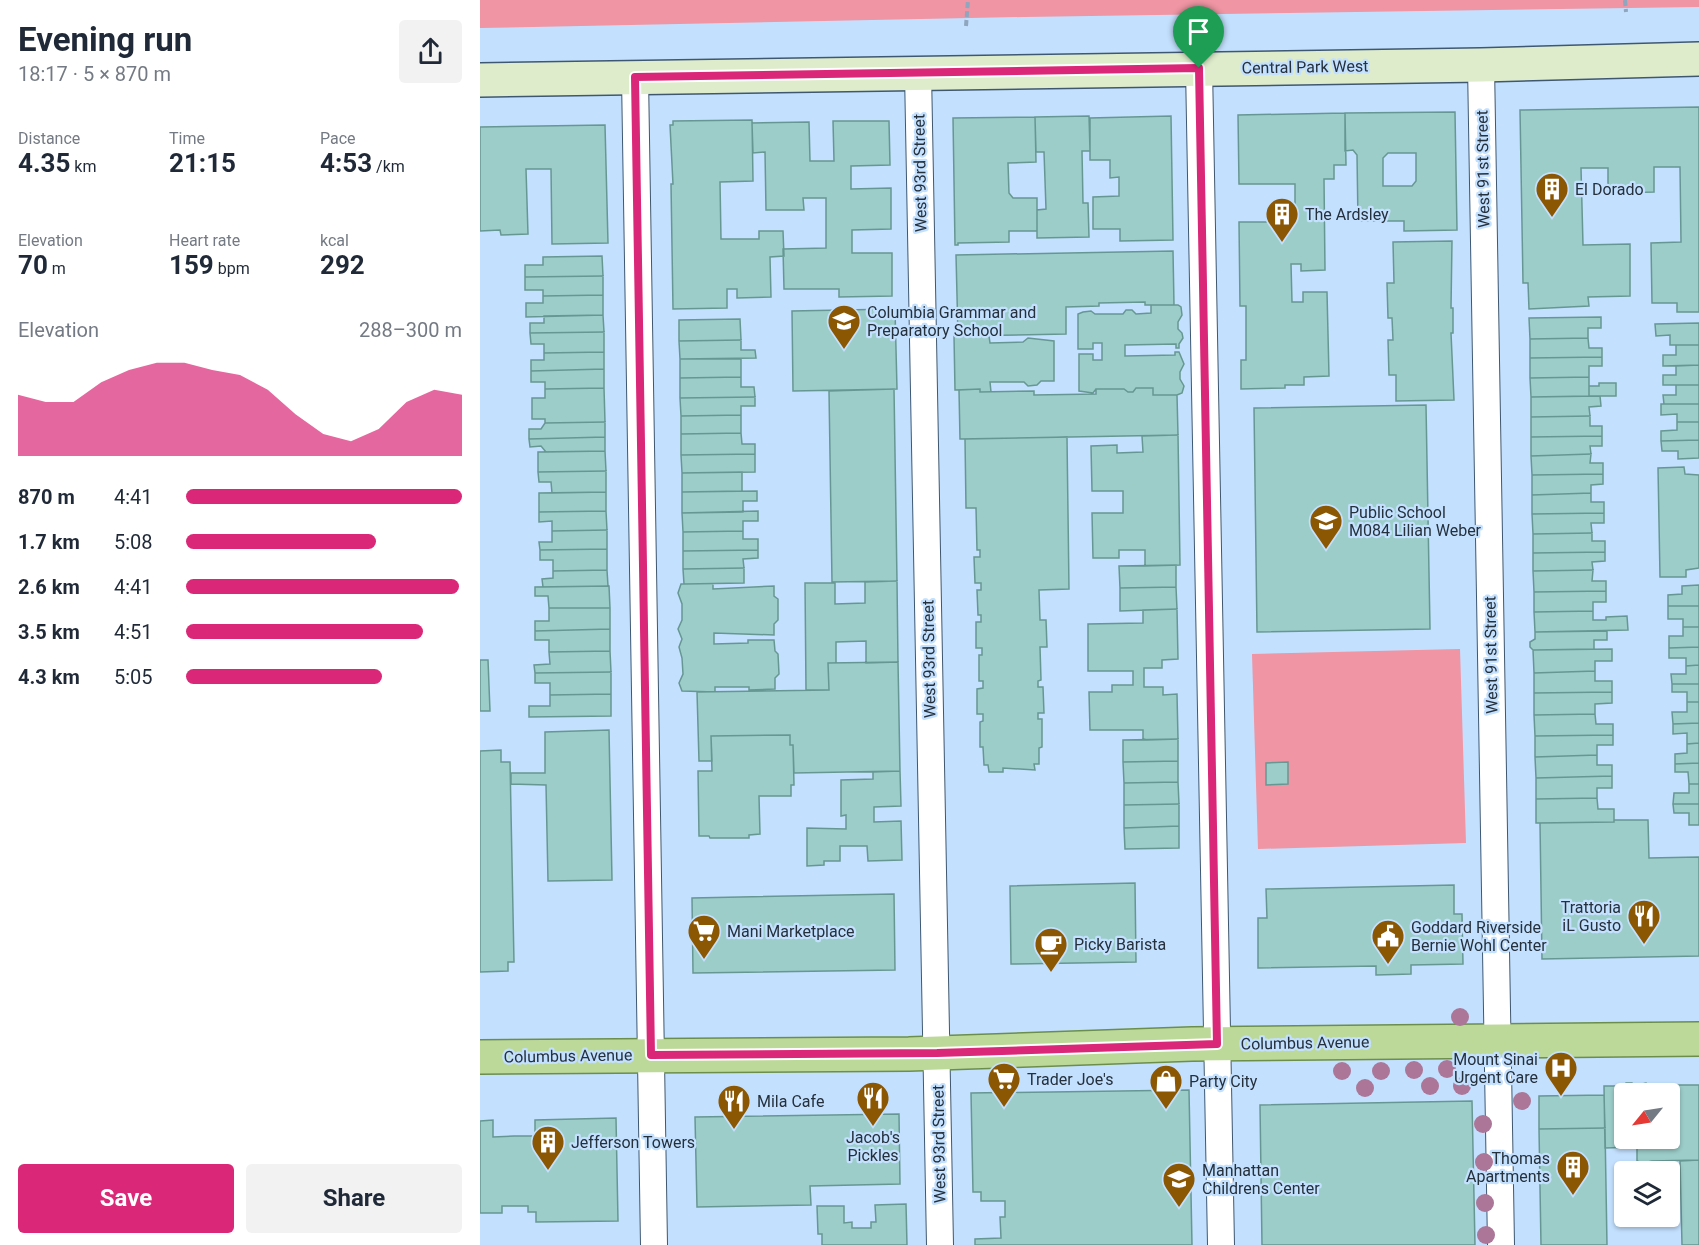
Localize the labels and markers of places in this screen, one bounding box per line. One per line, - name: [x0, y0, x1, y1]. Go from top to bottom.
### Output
- pin: [1173, 6, 1224, 68]
- building icon: El Dorado: [1534, 171, 1570, 218]
- place label: El Dorado: [1575, 180, 1644, 199]
- building icon: The Ardsley: [1264, 196, 1300, 243]
- place label: The Ardsley: [1305, 205, 1389, 224]
- school or university icon: Columbia Grammar and Preparatory School: [826, 303, 862, 350]
- place label: Columbia Grammar and Preparatory School: [867, 303, 1036, 340]
- school or university icon: Public School M084 Lilian Weber: [1308, 503, 1344, 550]
- place label: Public School M084 Lilian Weber: [1349, 503, 1482, 540]
- place label: Trattoria iL Gusto: [1561, 898, 1621, 935]
- restaurant icon: Trattoria iL Gusto: [1626, 898, 1662, 945]
- supermarket icon: Mani Marketplace: [686, 913, 722, 960]
- public building icon: Goddard Riverside Bernie Wohl Center: [1370, 918, 1406, 965]
- place label: Goddard Riverside Bernie Wohl Center: [1411, 918, 1547, 955]
- place label: Mani Marketplace: [727, 922, 855, 941]
- cafe icon: Picky Barista: [1033, 926, 1069, 973]
- place label: Picky Barista: [1074, 935, 1166, 954]
- place label: Mount Sinai Urgent Care: [1453, 1050, 1538, 1087]
- hospital icon: Mount Sinai Urgent Care: [1543, 1050, 1579, 1097]
- supermarket icon: Trader Joe's: [986, 1061, 1022, 1108]
- shop icon: Party City: [1148, 1063, 1184, 1110]
- place label: Trader Joe's: [1027, 1070, 1113, 1089]
- place label: Party City: [1189, 1072, 1258, 1091]
- restaurant icon: Jacob's Pickles: [855, 1080, 891, 1127]
- restaurant icon: Mila Cafe: [716, 1083, 752, 1130]
- place label: Mila Cafe: [757, 1092, 824, 1111]
- building icon: Jefferson Towers: [530, 1124, 566, 1171]
- place label: Jacob's Pickles: [846, 1128, 900, 1165]
- place label: Jefferson Towers: [571, 1133, 695, 1152]
- place label: Thomas Apartments: [1466, 1149, 1550, 1186]
- building icon: Thomas Apartments: [1555, 1149, 1591, 1196]
- school or university icon: Manhattan Childrens Center: [1161, 1161, 1197, 1208]
- place label: Manhattan Childrens Center: [1202, 1161, 1320, 1198]

